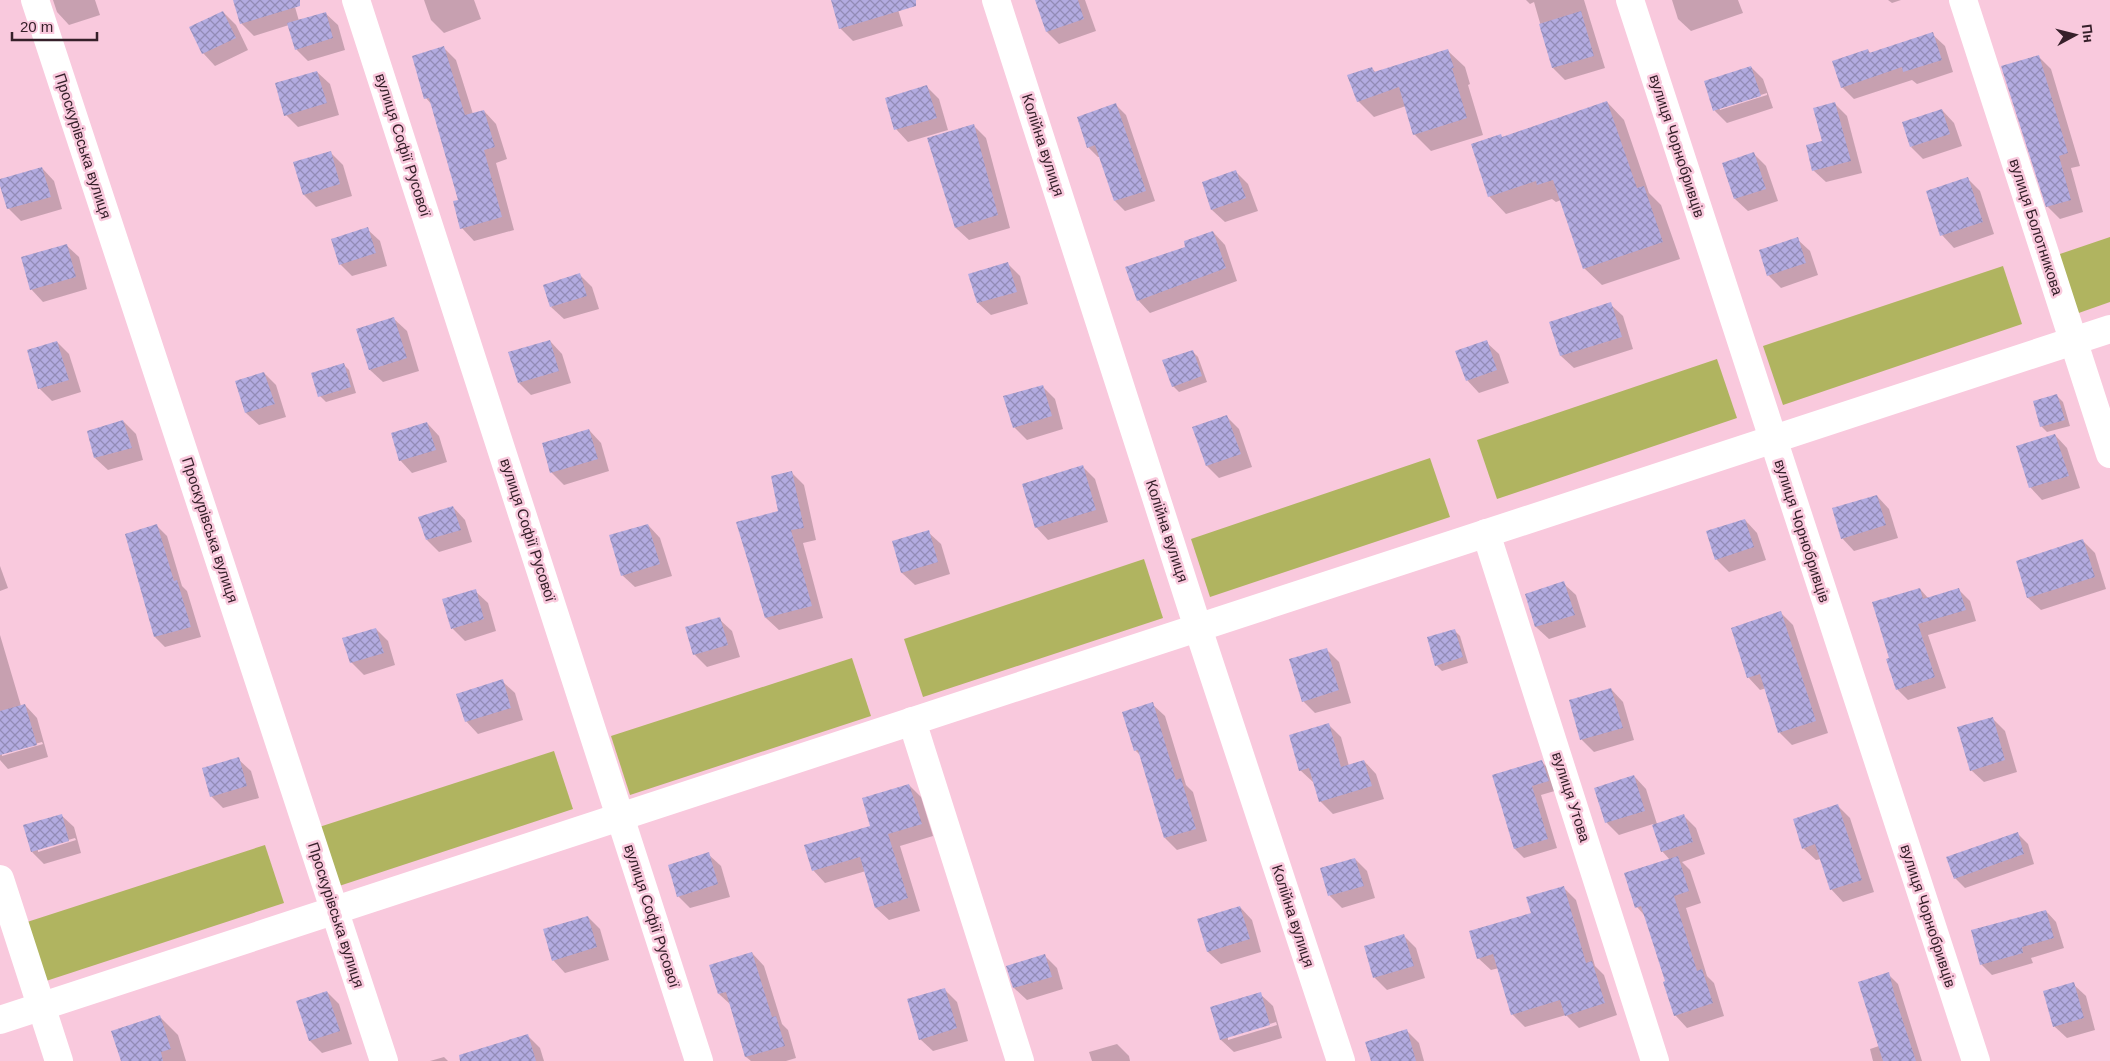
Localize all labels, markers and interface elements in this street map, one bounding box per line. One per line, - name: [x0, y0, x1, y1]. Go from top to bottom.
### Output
- scale bar: [12, 10, 98, 42]
- north arrow: [2050, 10, 2100, 60]
- text: 20 m: [20, 18, 53, 35]
- text: Пн: [2079, 23, 2097, 44]
- street label: Проскурівська вулиця: [52, 71, 115, 221]
- street label: вулиця Софії Русової: [372, 71, 435, 219]
- street label: вулиця Чорнобривців: [1646, 72, 1709, 219]
- street label: Колійна вулиця: [1019, 91, 1068, 198]
- street label: вулиця Болотникова: [2006, 157, 2067, 298]
- street label: Проскурівська вулиця: [179, 455, 242, 605]
- street label: вулиця Софії Русової: [497, 456, 560, 604]
- street label: вулиця Чорнобривців: [1771, 457, 1834, 604]
- street label: Колійна вулиця: [1143, 477, 1192, 584]
- street label: вулиця Утова: [1549, 750, 1594, 845]
- street label: Проскурівська вулиця: [305, 840, 368, 990]
- street label: вулиця Софії Русової: [621, 842, 684, 990]
- street label: вулиця Чорнобривців: [1897, 842, 1960, 989]
- street label: Колійна вулиця: [1269, 862, 1318, 969]

